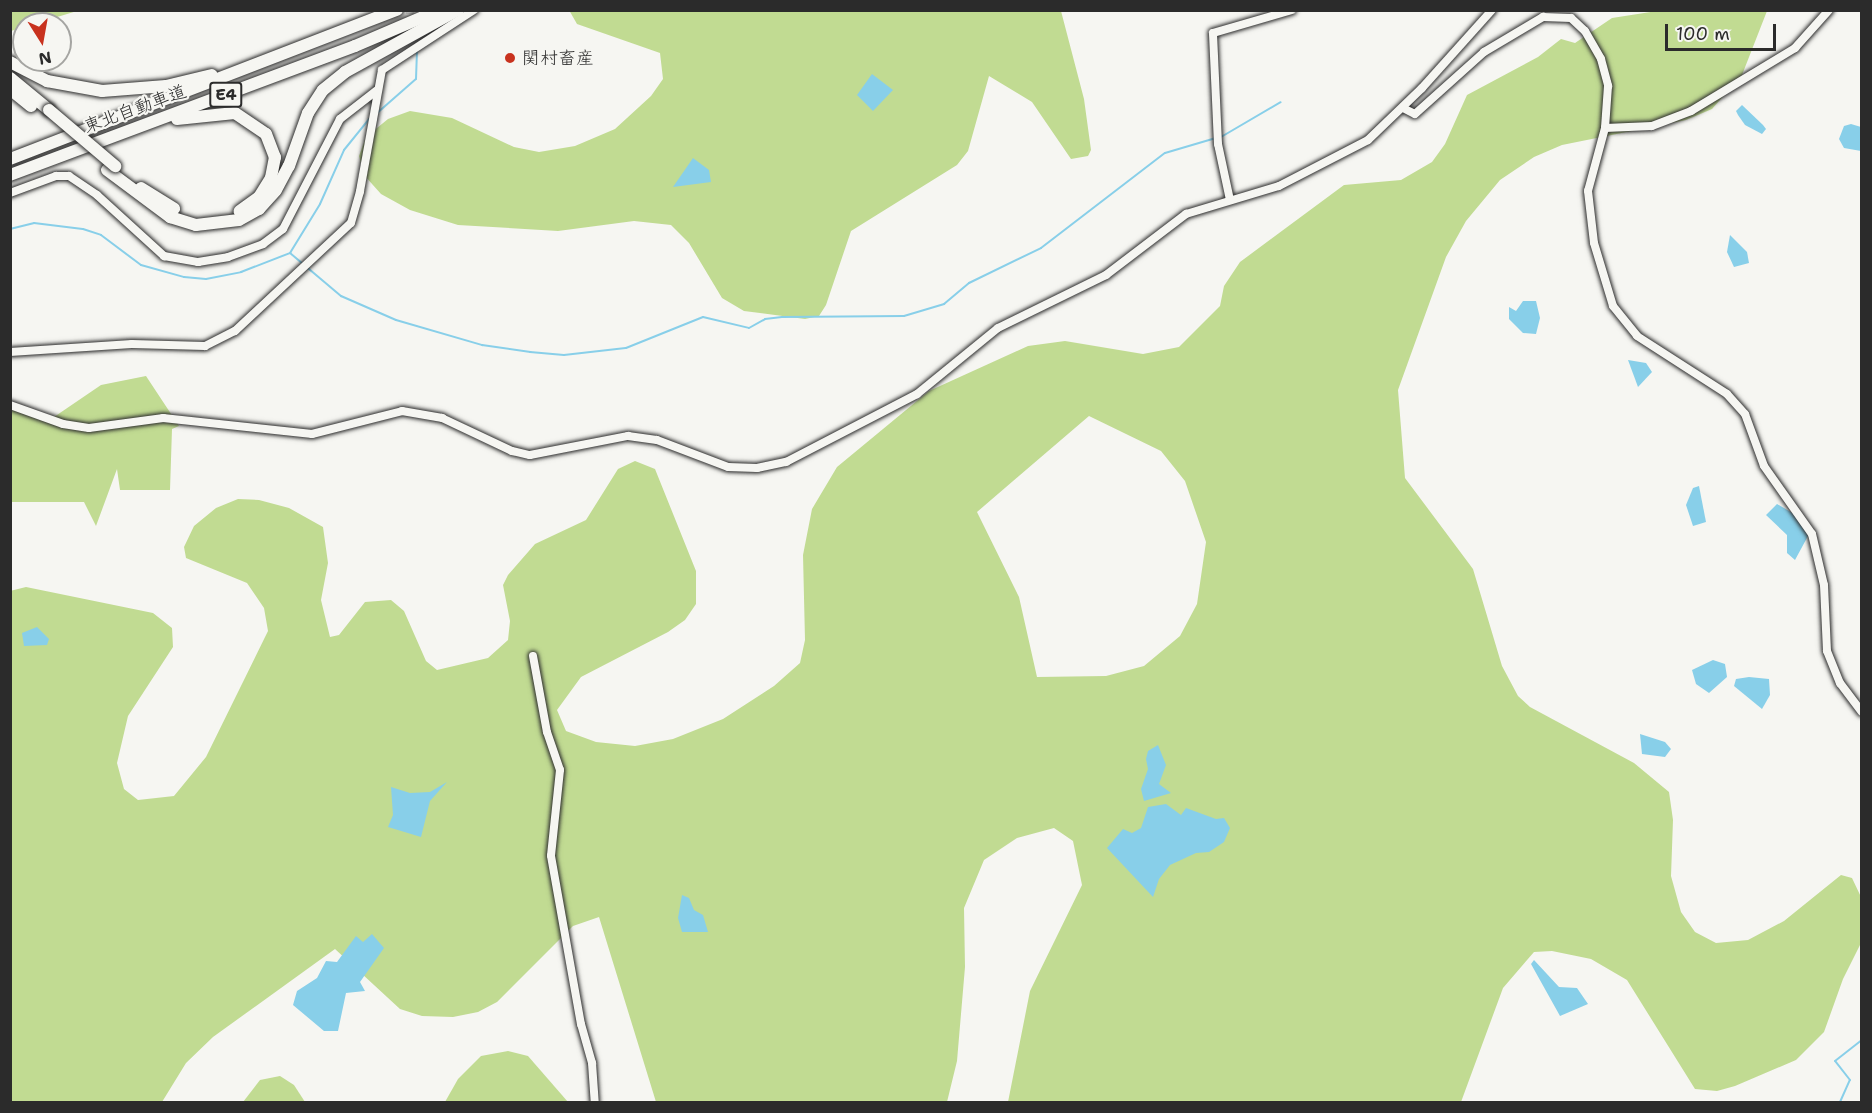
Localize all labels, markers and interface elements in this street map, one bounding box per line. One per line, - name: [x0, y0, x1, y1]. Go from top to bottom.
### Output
- north arrow: [12, 12, 72, 72]
- scale bar: [1668, 12, 1779, 50]
- text: 100 m: [1676, 22, 1730, 46]
- text: N: [37, 47, 53, 70]
- place label: 関村畜産: [522, 47, 594, 69]
- marker: 関村畜産: [503, 51, 517, 65]
- street label: 東北自動車道: [81, 80, 189, 138]
- road number: E4: [208, 82, 244, 108]

